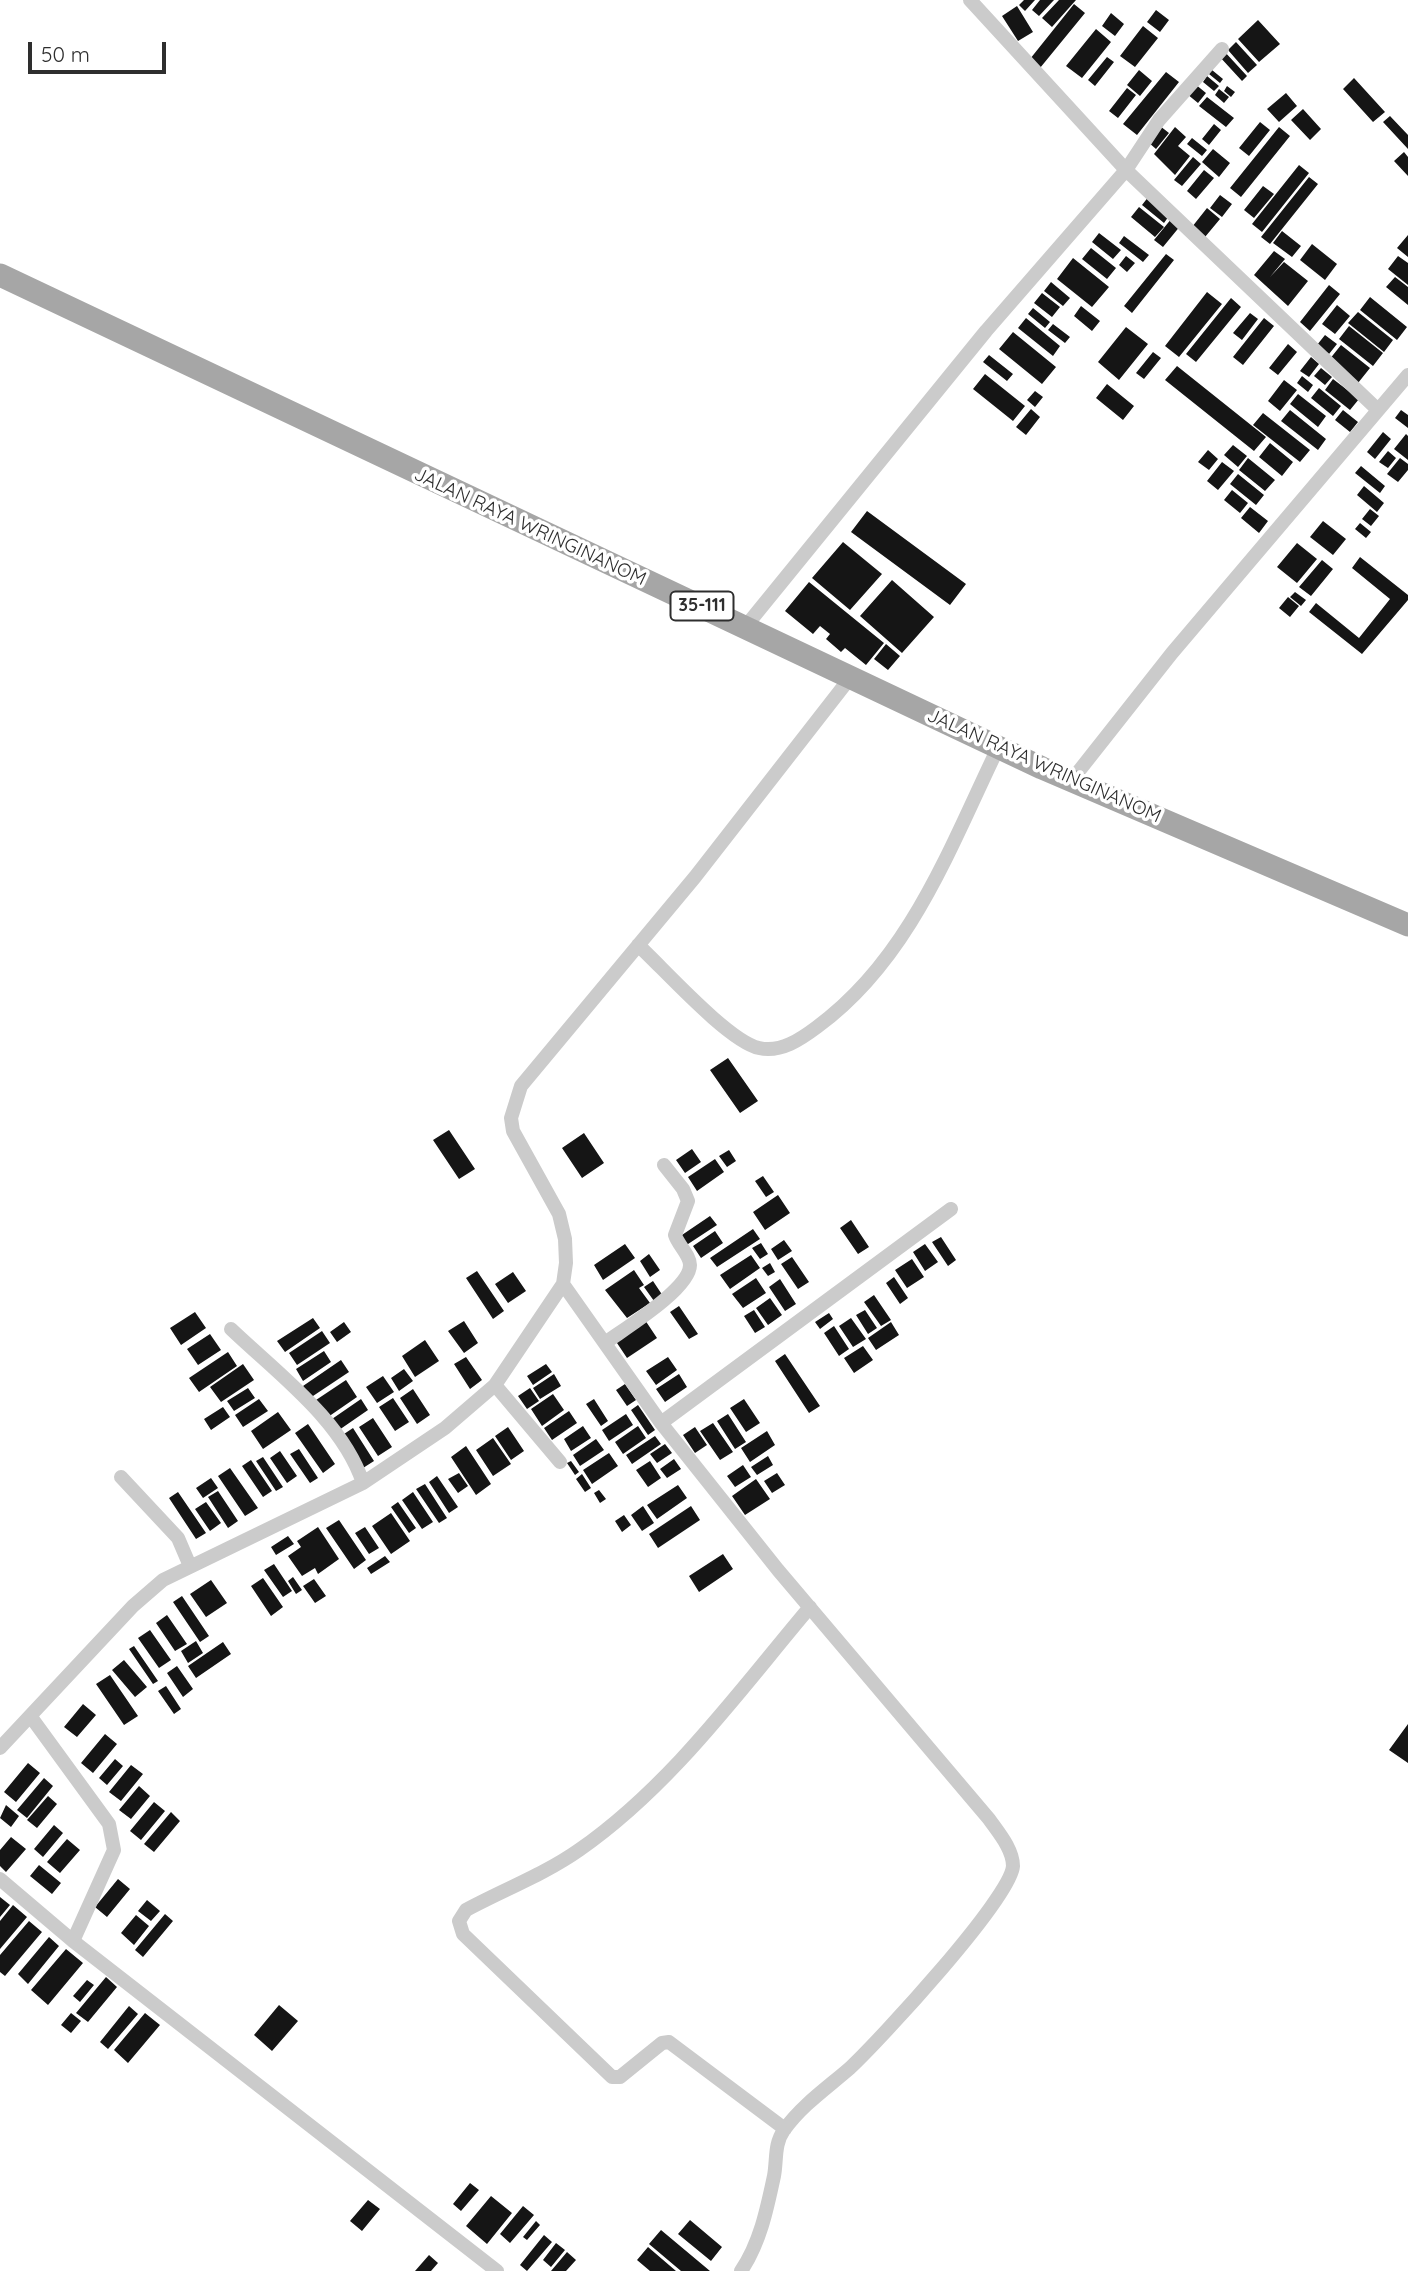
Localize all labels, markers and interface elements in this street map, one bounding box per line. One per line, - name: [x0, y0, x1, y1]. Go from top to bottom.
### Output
- scale bar: [32, 28, 170, 72]
- text: 50 m: [41, 41, 90, 67]
- street label: JALAN RAYA WRINGINANOM: [410, 463, 650, 591]
- road number: 35-111: [670, 592, 734, 620]
- street label: JALAN RAYA WRINGINANOM: [924, 704, 1164, 828]

